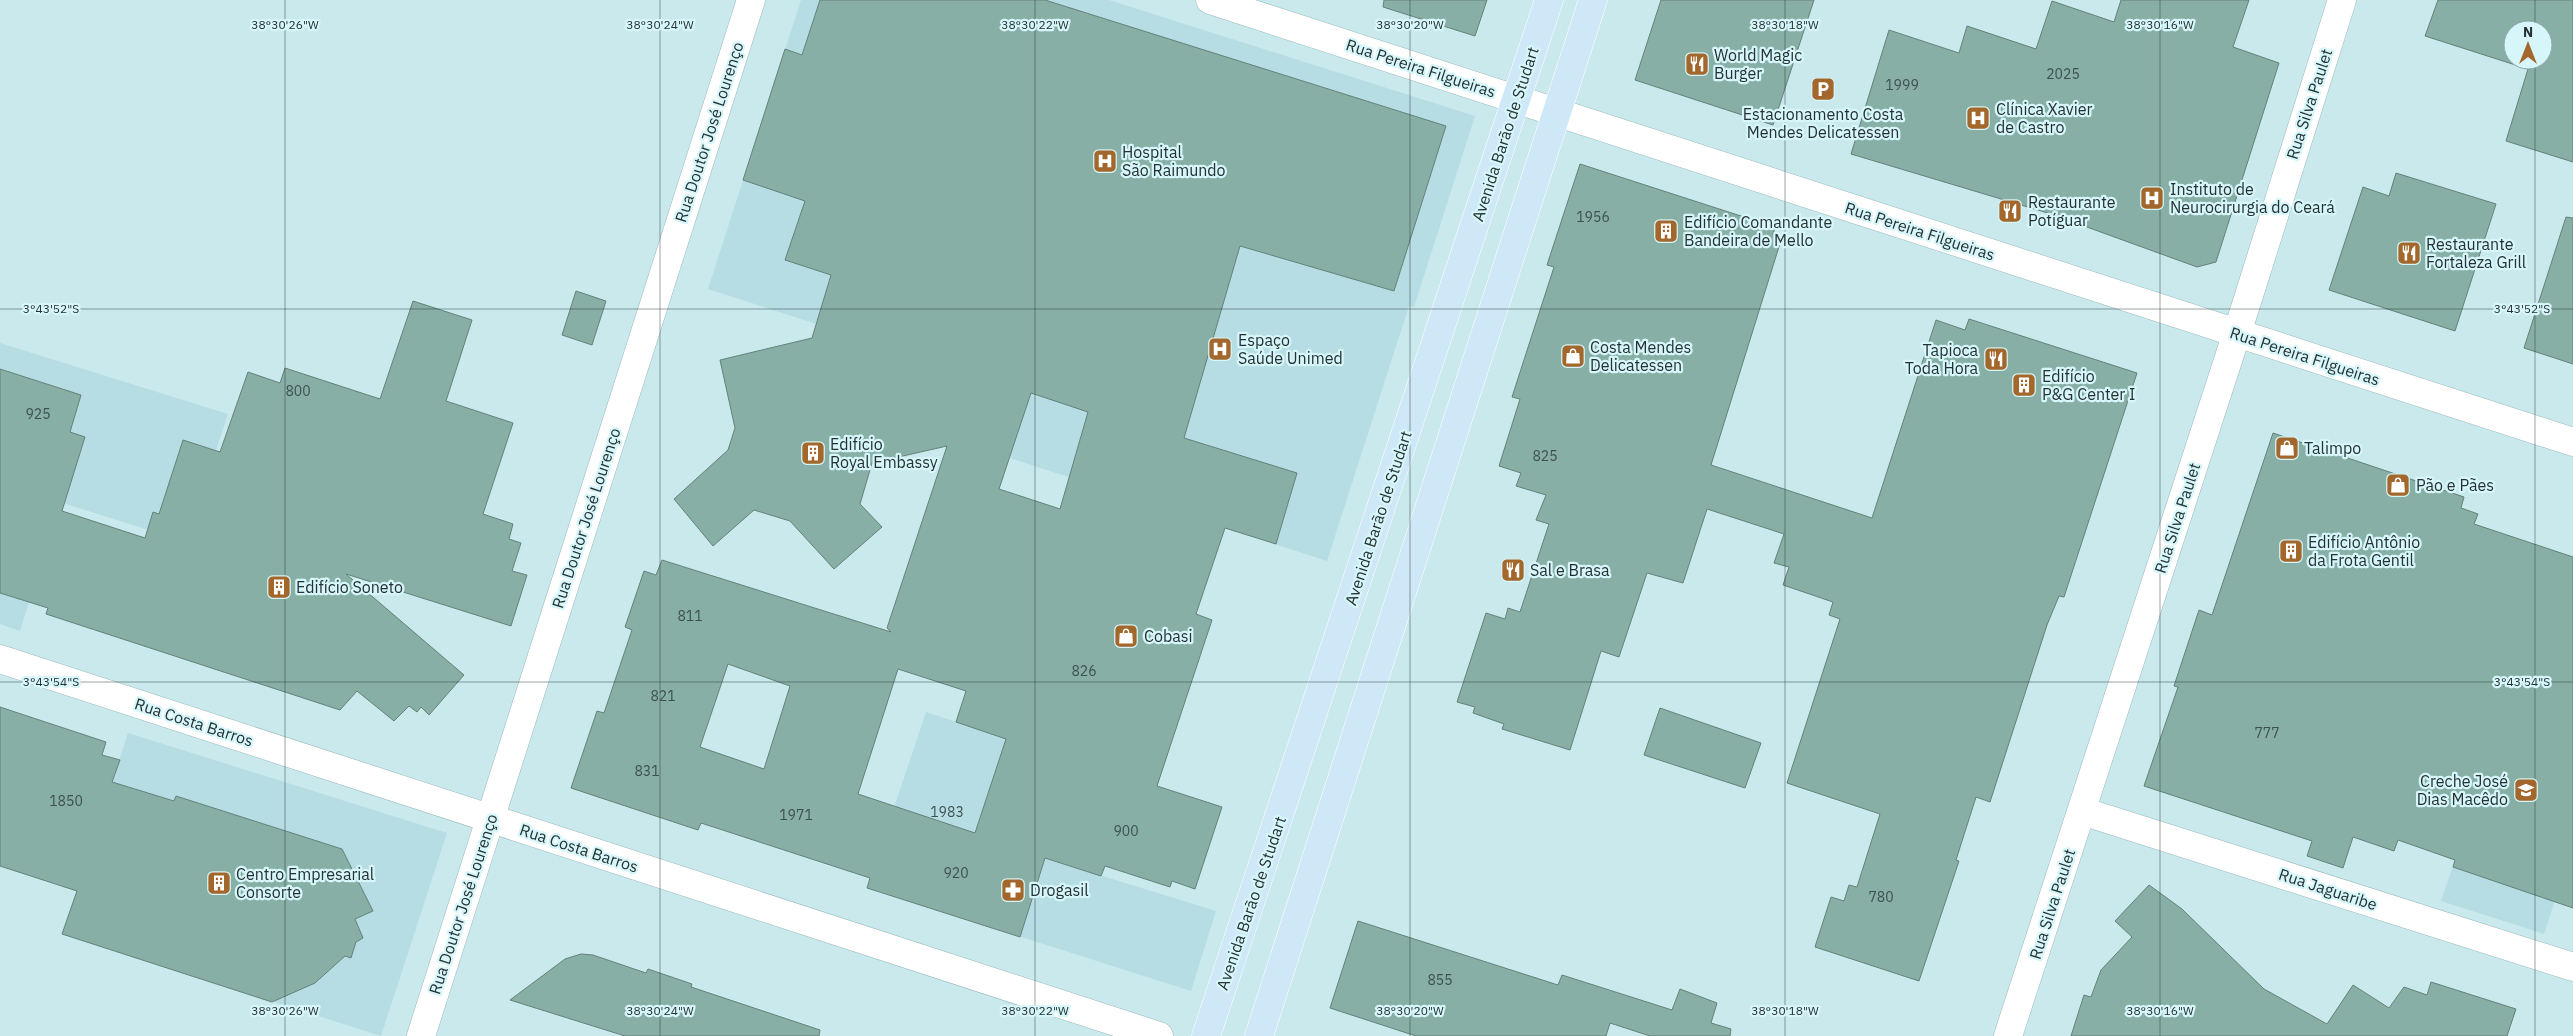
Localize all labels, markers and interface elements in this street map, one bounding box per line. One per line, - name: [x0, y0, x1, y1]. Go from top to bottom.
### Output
- text: 38°30'26"W: [251, 17, 319, 32]
- text: 38°30'24"W: [626, 17, 694, 32]
- text: 38°30'22"W: [1001, 17, 1069, 32]
- text: 38°30'20"W: [1376, 17, 1444, 32]
- text: 38°30'18"W: [1751, 17, 1819, 32]
- text: 38°30'16"W: [2126, 17, 2194, 32]
- north arrow: [2503, 20, 2553, 70]
- text: N: [2523, 23, 2533, 41]
- street label: Rua Pereira Filgueiras: [1344, 34, 1498, 102]
- street label: Rua Doutor José Lourenço: [670, 39, 748, 225]
- street label: Avenida Barão de Studart: [1467, 44, 1543, 224]
- place label: World Magic Burger: [1714, 45, 1802, 83]
- street label: Rua Silva Paulet: [2282, 46, 2336, 162]
- restaurant icon: World Magic Burger: [1684, 51, 1710, 77]
- house number: 2025: [2046, 65, 2080, 83]
- parking icon: Estacionamento Costa Mendes Delicatessen: [1810, 76, 1836, 102]
- house number: 1999: [1885, 76, 1919, 94]
- place label: Clínica Xavier de Castro: [1996, 99, 2092, 137]
- place label: Estacionamento Costa Mendes Delicatessen: [1743, 104, 1904, 142]
- hospital icon: Clínica Xavier de Castro: [1965, 105, 1991, 131]
- place label: Hospital São Raimundo: [1122, 142, 1226, 180]
- hospital icon: Hospital São Raimundo: [1092, 148, 1118, 174]
- place label: Instituto de Neurocirurgia do Ceará: [2170, 179, 2335, 217]
- hospital icon: Instituto de Neurocirurgia do Ceará: [2139, 185, 2165, 211]
- place label: Restaurante Potíguar: [2028, 192, 2116, 230]
- street label: Rua Pereira Filgueiras: [1843, 197, 1997, 265]
- restaurant icon: Restaurante Potíguar: [1997, 198, 2023, 224]
- house number: 1956: [1576, 208, 1610, 226]
- place label: Edifício Comandante Bandeira de Mello: [1684, 212, 1832, 250]
- building icon: Edifício Comandante Bandeira de Mello: [1653, 218, 1679, 244]
- place label: Restaurante Fortaleza Grill: [2426, 234, 2526, 272]
- restaurant icon: Restaurante Fortaleza Grill: [2396, 240, 2422, 266]
- text: 3°43'52"S: [23, 301, 79, 316]
- text: 3°43'52"S: [2494, 301, 2550, 316]
- street label: Rua Pereira Filgueiras: [2228, 322, 2382, 390]
- place label: Espaço Saúde Unimed: [1238, 330, 1343, 368]
- hospital icon: Espaço Saúde Unimed: [1207, 336, 1233, 362]
- place label: Costa Mendes Delicatessen: [1590, 337, 1691, 375]
- place label: Tapioca Toda Hora: [1905, 340, 1978, 378]
- shop icon: Costa Mendes Delicatessen: [1560, 343, 1586, 369]
- restaurant icon: Tapioca Toda Hora: [1983, 346, 2009, 372]
- place label: Edifício P&G Center I: [2042, 366, 2135, 404]
- building icon: Edifício P&G Center I: [2011, 372, 2037, 398]
- house number: 800: [285, 382, 311, 400]
- house number: 925: [25, 405, 51, 423]
- street label: Rua Doutor José Lourenço: [547, 425, 625, 611]
- street label: Avenida Barão de Studart: [1340, 428, 1416, 608]
- place label: Edifício Royal Embassy: [830, 434, 938, 472]
- shop icon: Talimpo: [2274, 435, 2300, 461]
- place label: Talimpo: [2304, 438, 2361, 458]
- building icon: Edifício Royal Embassy: [800, 440, 826, 466]
- house number: 825: [1532, 447, 1558, 465]
- street label: Rua Silva Paulet: [2150, 460, 2204, 576]
- shop icon: Pão e Pães: [2385, 472, 2411, 498]
- place label: Pão e Pães: [2416, 475, 2494, 495]
- place label: Edifício Antônio da Frota Gentil: [2308, 532, 2420, 570]
- building icon: Edifício Antônio da Frota Gentil: [2278, 538, 2304, 564]
- restaurant icon: Sal e Brasa: [1500, 557, 1526, 583]
- place label: Sal e Brasa: [1530, 560, 1610, 580]
- building icon: Edifício Soneto: [266, 574, 292, 600]
- place label: Edifício Soneto: [296, 577, 403, 597]
- house number: 811: [677, 607, 703, 625]
- shop icon: Cobasi: [1113, 623, 1139, 649]
- place label: Cobasi: [1144, 626, 1193, 646]
- house number: 826: [1071, 662, 1097, 680]
- text: 3°43'54"S: [23, 674, 79, 689]
- text: 3°43'54"S: [2494, 674, 2550, 689]
- house number: 821: [650, 687, 676, 705]
- street label: Rua Costa Barros: [132, 693, 256, 751]
- house number: 777: [2254, 724, 2280, 742]
- house number: 831: [634, 762, 660, 780]
- place label: Creche José Dias Macêdo: [2417, 771, 2508, 809]
- school or university icon: Creche José Dias Macêdo: [2513, 777, 2539, 803]
- house number: 1850: [49, 792, 83, 810]
- house number: 1983: [930, 803, 964, 821]
- house number: 1971: [779, 806, 813, 824]
- street label: Rua Doutor José Lourenço: [424, 811, 502, 997]
- street label: Avenida Barão de Studart: [1212, 813, 1290, 993]
- street label: Rua Costa Barros: [517, 819, 641, 877]
- house number: 900: [1113, 822, 1139, 840]
- street label: Rua Silva Paulet: [2025, 846, 2079, 962]
- place label: Centro Empresarial Consorte: [236, 864, 374, 902]
- house number: 920: [943, 864, 969, 882]
- street label: Rua Jaguaribe: [2276, 864, 2380, 914]
- building icon: Centro Empresarial Consorte: [206, 870, 232, 896]
- pharmacy icon: Drogasil: [1000, 877, 1026, 903]
- place label: Drogasil: [1030, 880, 1089, 900]
- house number: 780: [1868, 888, 1894, 906]
- house number: 855: [1427, 971, 1453, 989]
- text: 38°30'26"W: [251, 1003, 319, 1018]
- text: 38°30'24"W: [626, 1003, 694, 1018]
- text: 38°30'22"W: [1001, 1003, 1069, 1018]
- text: 38°30'20"W: [1376, 1003, 1444, 1018]
- text: 38°30'18"W: [1751, 1003, 1819, 1018]
- text: 38°30'16"W: [2126, 1003, 2194, 1018]

